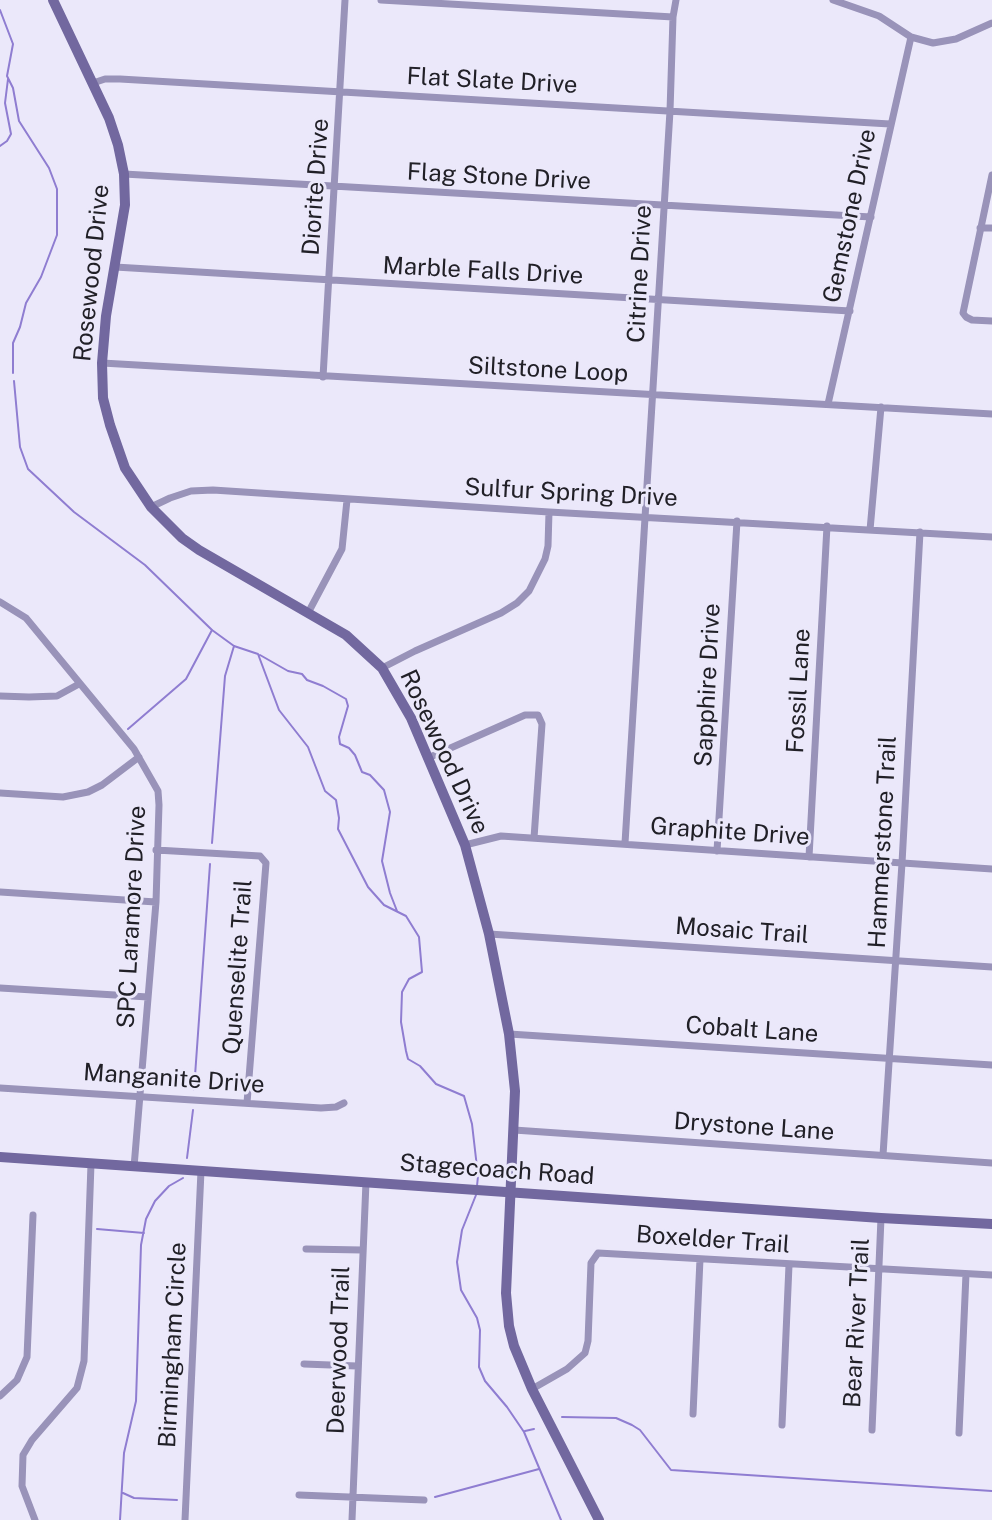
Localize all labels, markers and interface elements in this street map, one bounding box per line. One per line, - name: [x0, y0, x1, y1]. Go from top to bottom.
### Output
- street label: Flat Slate Drive: [406, 62, 578, 100]
- street label: Diorite Drive: [297, 117, 335, 257]
- street label: Gemstone Drive: [818, 126, 882, 306]
- street label: Flag Stone Drive: [406, 158, 592, 196]
- street label: Rosewood Drive: [68, 183, 116, 363]
- street label: Citrine Drive: [622, 204, 658, 344]
- street label: Marble Falls Drive: [382, 251, 584, 291]
- street label: Siltstone Loop: [467, 351, 629, 389]
- street label: Sulfur Spring Drive: [464, 473, 678, 513]
- street label: Sapphire Drive: [689, 602, 727, 768]
- street label: Fossil Lane: [781, 628, 817, 754]
- street label: Rosewood Drive: [393, 665, 495, 839]
- street label: Hammerstone Trail: [863, 735, 903, 949]
- street label: SPC Laramore Drive: [112, 805, 152, 1029]
- street label: Graphite Drive: [649, 812, 811, 852]
- street label: Quenselite Trail: [218, 878, 258, 1056]
- street label: Mosaic Trail: [674, 912, 810, 950]
- street label: Cobalt Lane: [685, 1011, 819, 1049]
- street label: Manganite Drive: [82, 1058, 266, 1100]
- street label: Drystone Lane: [673, 1107, 835, 1147]
- street label: Stagecoach Road: [399, 1149, 595, 1191]
- street label: Boxelder Trail: [635, 1220, 791, 1260]
- street label: Bear River Trail: [838, 1237, 876, 1409]
- street label: Birmingham Circle: [153, 1241, 193, 1449]
- street label: Deerwood Trail: [322, 1265, 356, 1435]

